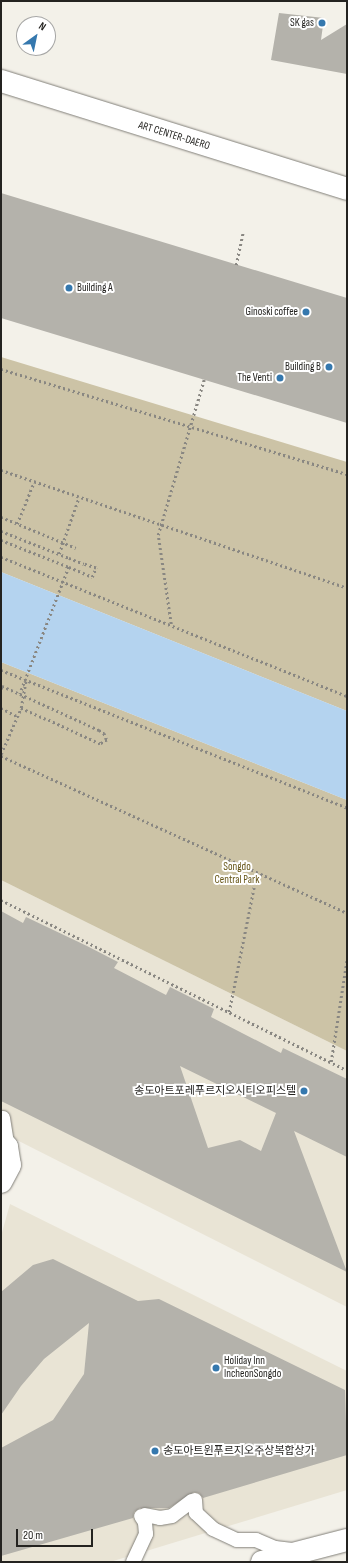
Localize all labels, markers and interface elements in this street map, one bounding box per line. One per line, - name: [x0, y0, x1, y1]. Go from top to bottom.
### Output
- north arrow: [16, 16, 56, 56]
- place label: SK gas: [290, 16, 314, 30]
- marker: SK gas: [317, 18, 327, 28]
- text: N: [36, 19, 48, 33]
- street label: ART CENTER-DAERO: [137, 119, 211, 153]
- place label: Building A: [77, 281, 113, 295]
- marker: Building A: [64, 283, 74, 293]
- place label: Ginoski coffee: [245, 305, 298, 319]
- marker: Ginoski coffee: [301, 307, 311, 317]
- place label: Building B: [285, 360, 321, 374]
- marker: Building B: [324, 362, 334, 372]
- place label: The Venti: [238, 371, 272, 385]
- marker: The Venti: [275, 373, 285, 383]
- park label: Songdo Central Park: [215, 861, 259, 887]
- place label: 송도아트포레푸르지오시티오피스텔: [134, 1084, 296, 1098]
- marker: 송도아트포레푸르지오시티오피스텔: [299, 1086, 309, 1096]
- place label: Holiday Inn IncheonSongdo: [224, 1355, 281, 1381]
- marker: Holiday Inn IncheonSongdo: [211, 1363, 221, 1373]
- place label: 송도아트윈푸르지오주상복합상가: [163, 1444, 315, 1458]
- marker: 송도아트윈푸르지오주상복합상가: [150, 1446, 160, 1456]
- scale bar: [18, 1521, 95, 1547]
- text: 20 m: [23, 1528, 43, 1543]

